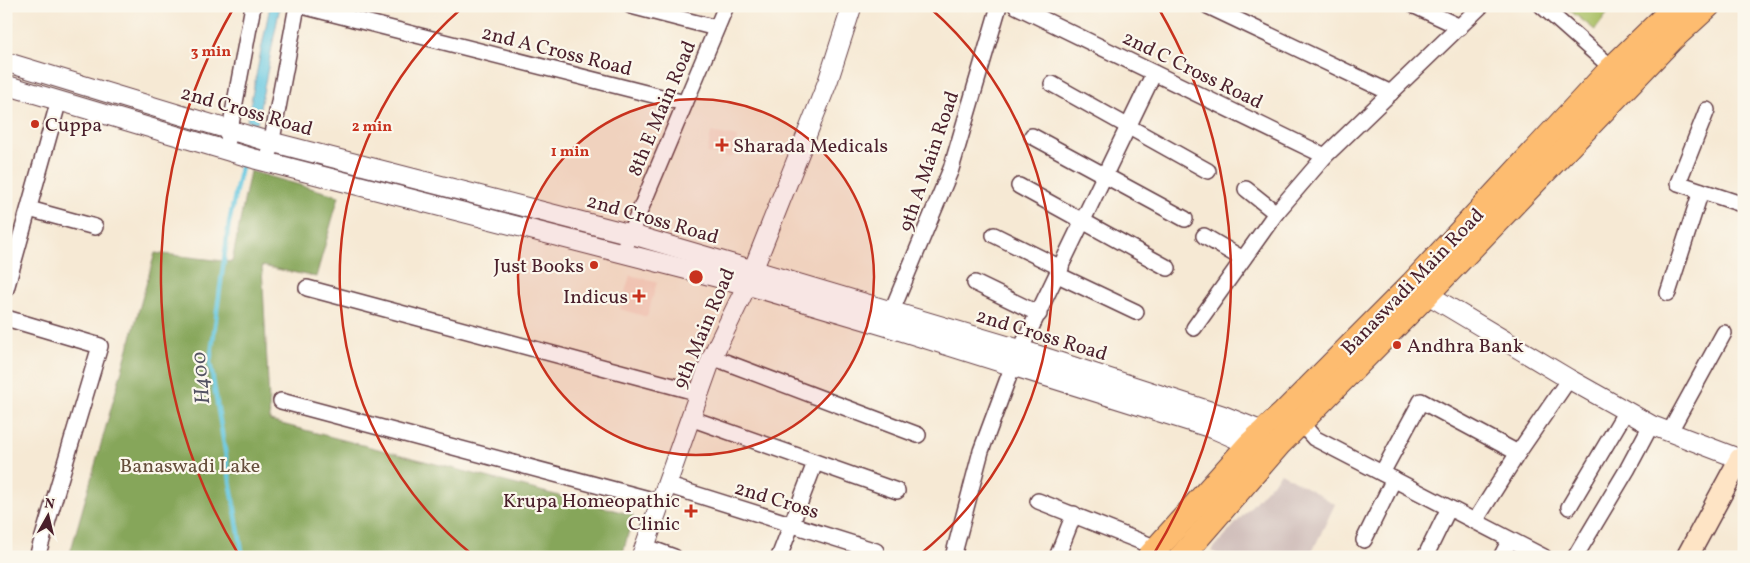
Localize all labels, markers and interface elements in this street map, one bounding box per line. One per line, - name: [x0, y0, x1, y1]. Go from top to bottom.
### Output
- street label: 2nd A Cross Road: [478, 20, 635, 84]
- street label: 2nd C Cross Road: [1117, 25, 1267, 117]
- street label: 8th E Main Road: [622, 37, 704, 181]
- text: 3 min: [191, 42, 231, 63]
- street label: 2nd Cross Road: [177, 80, 316, 144]
- street label: 9th A Main Road: [893, 88, 967, 236]
- place label: Cuppa: [45, 112, 102, 140]
- text: 2 min: [352, 117, 392, 138]
- marker: Cuppa: [29, 118, 41, 130]
- place label: Sharada Medicals: [733, 133, 888, 161]
- marker: Sharada Medicals: [715, 138, 729, 152]
- text: 1 min: [551, 142, 589, 163]
- street label: 2nd Cross Road: [583, 188, 722, 252]
- street label: Banaswadi Main Road: [1336, 203, 1491, 362]
- place label: Just Books: [494, 253, 584, 281]
- marker: Just Books: [588, 259, 600, 271]
- street label: 9th Main Road: [667, 264, 743, 394]
- centre of rings: [687, 268, 705, 286]
- place label: Indicus: [563, 284, 628, 312]
- marker: Indicus: [632, 289, 646, 303]
- street label: 2nd Cross Road: [972, 303, 1111, 369]
- place label: Andhra Bank: [1407, 333, 1524, 361]
- marker: Andhra Bank: [1391, 339, 1403, 351]
- water label: H400: [185, 350, 218, 406]
- park label: Banaswadi Lake: [120, 453, 260, 481]
- street label: 2nd Cross: [731, 475, 822, 527]
- place label: Krupa Homeopathic Clinic: [503, 488, 680, 539]
- north arrow: [22, 490, 72, 540]
- text: N: [43, 494, 56, 515]
- marker: Krupa Homeopathic Clinic: [684, 504, 698, 518]

